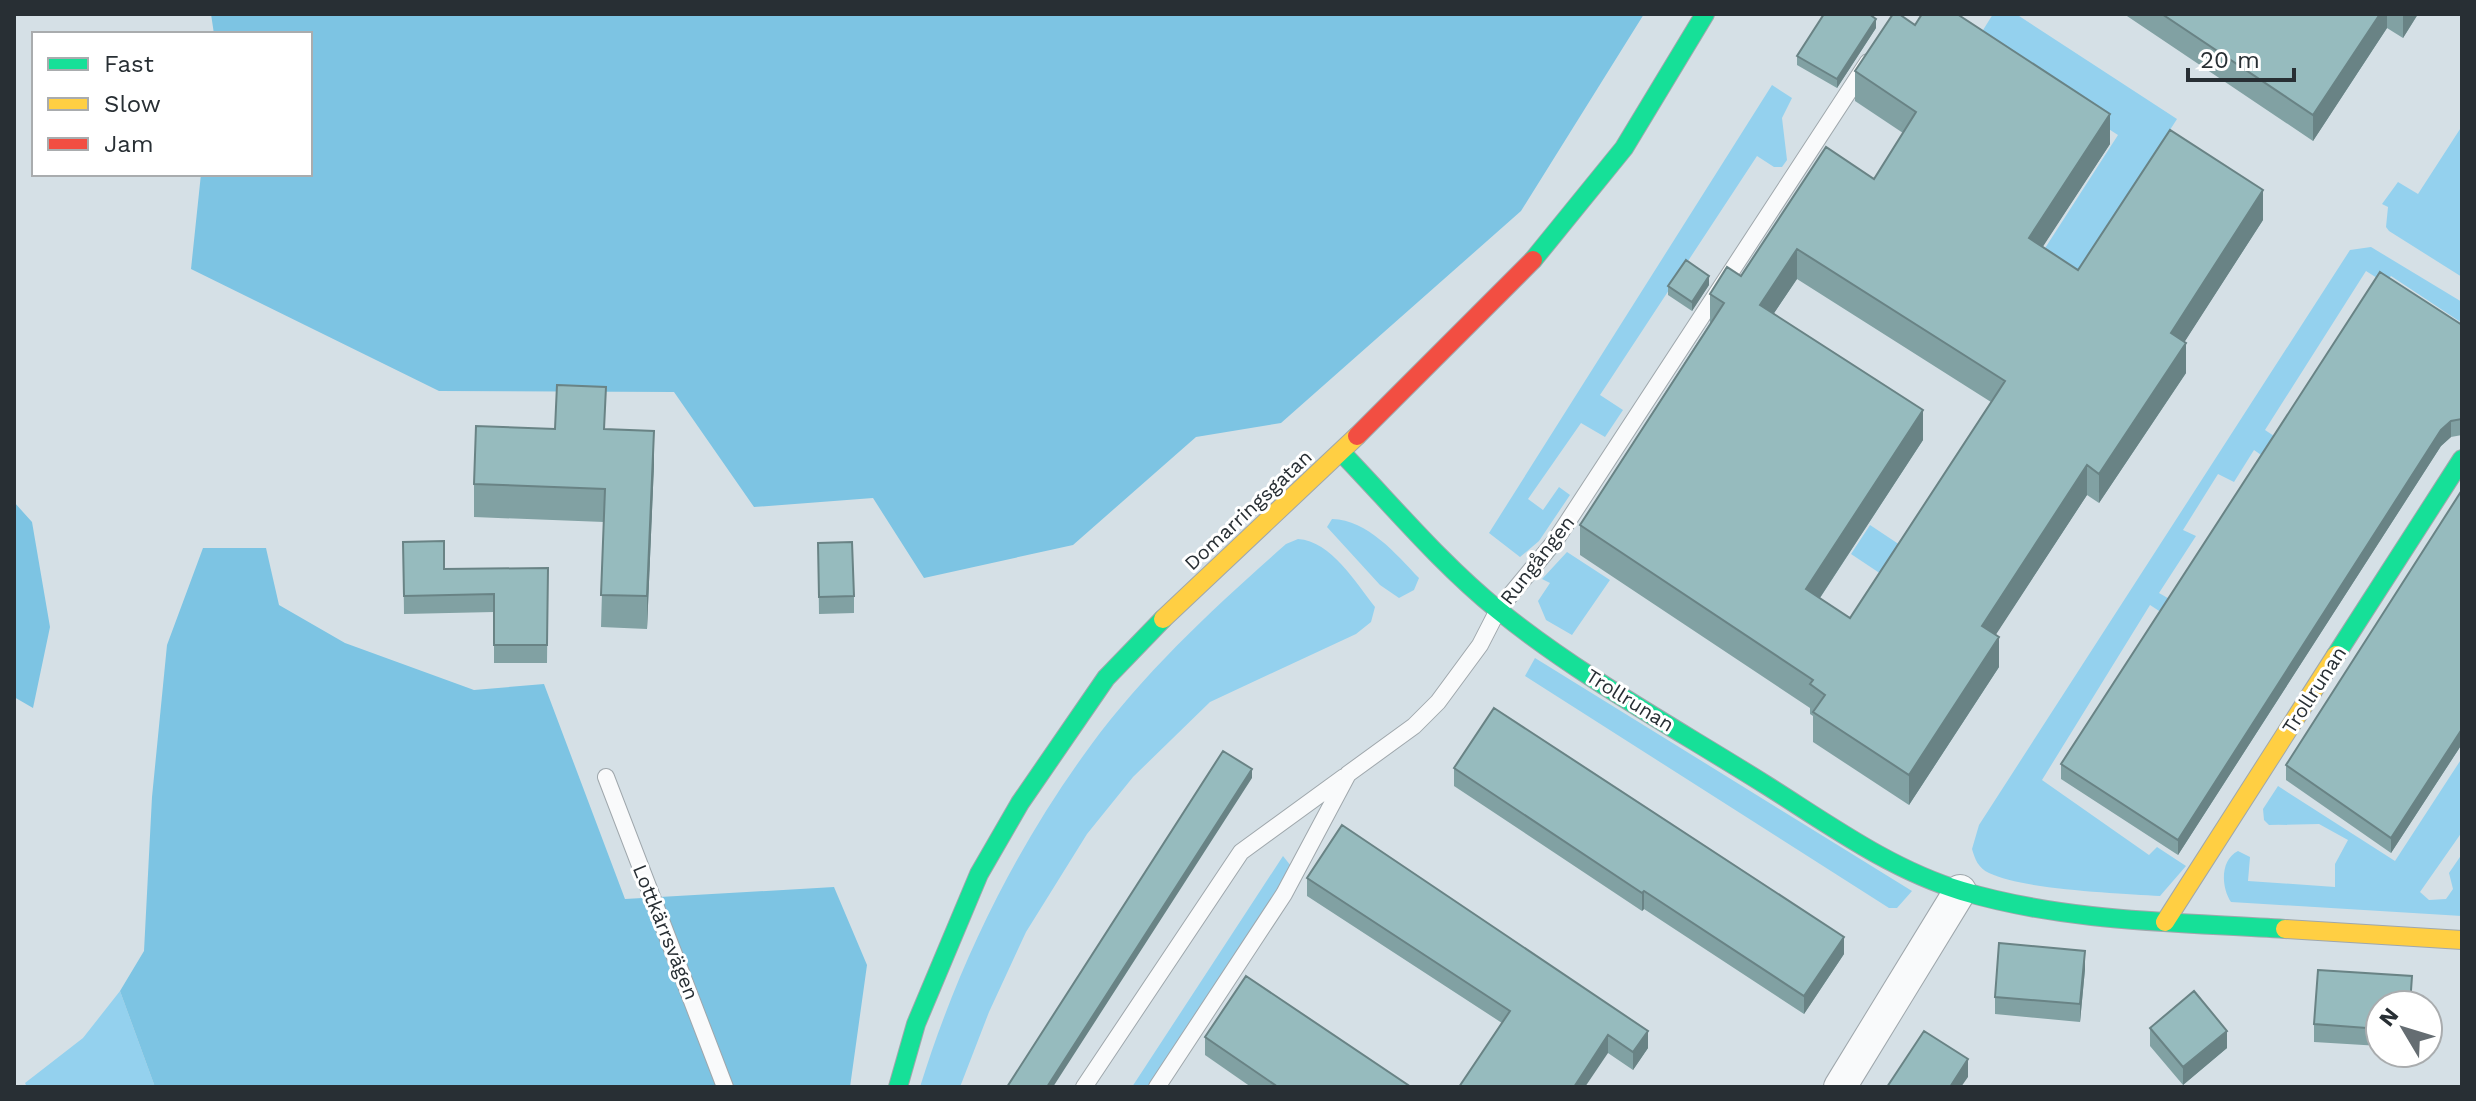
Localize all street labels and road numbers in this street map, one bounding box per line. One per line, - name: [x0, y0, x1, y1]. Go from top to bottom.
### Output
- street label: Domarringsgatan: [1179, 445, 1317, 575]
- street label: Rungången: [1495, 511, 1579, 609]
- street label: Trollrunan: [2277, 642, 2351, 738]
- street label: Trollrunan: [1582, 663, 1678, 737]
- street label: Lottkärrsvägen: [628, 861, 704, 1003]

